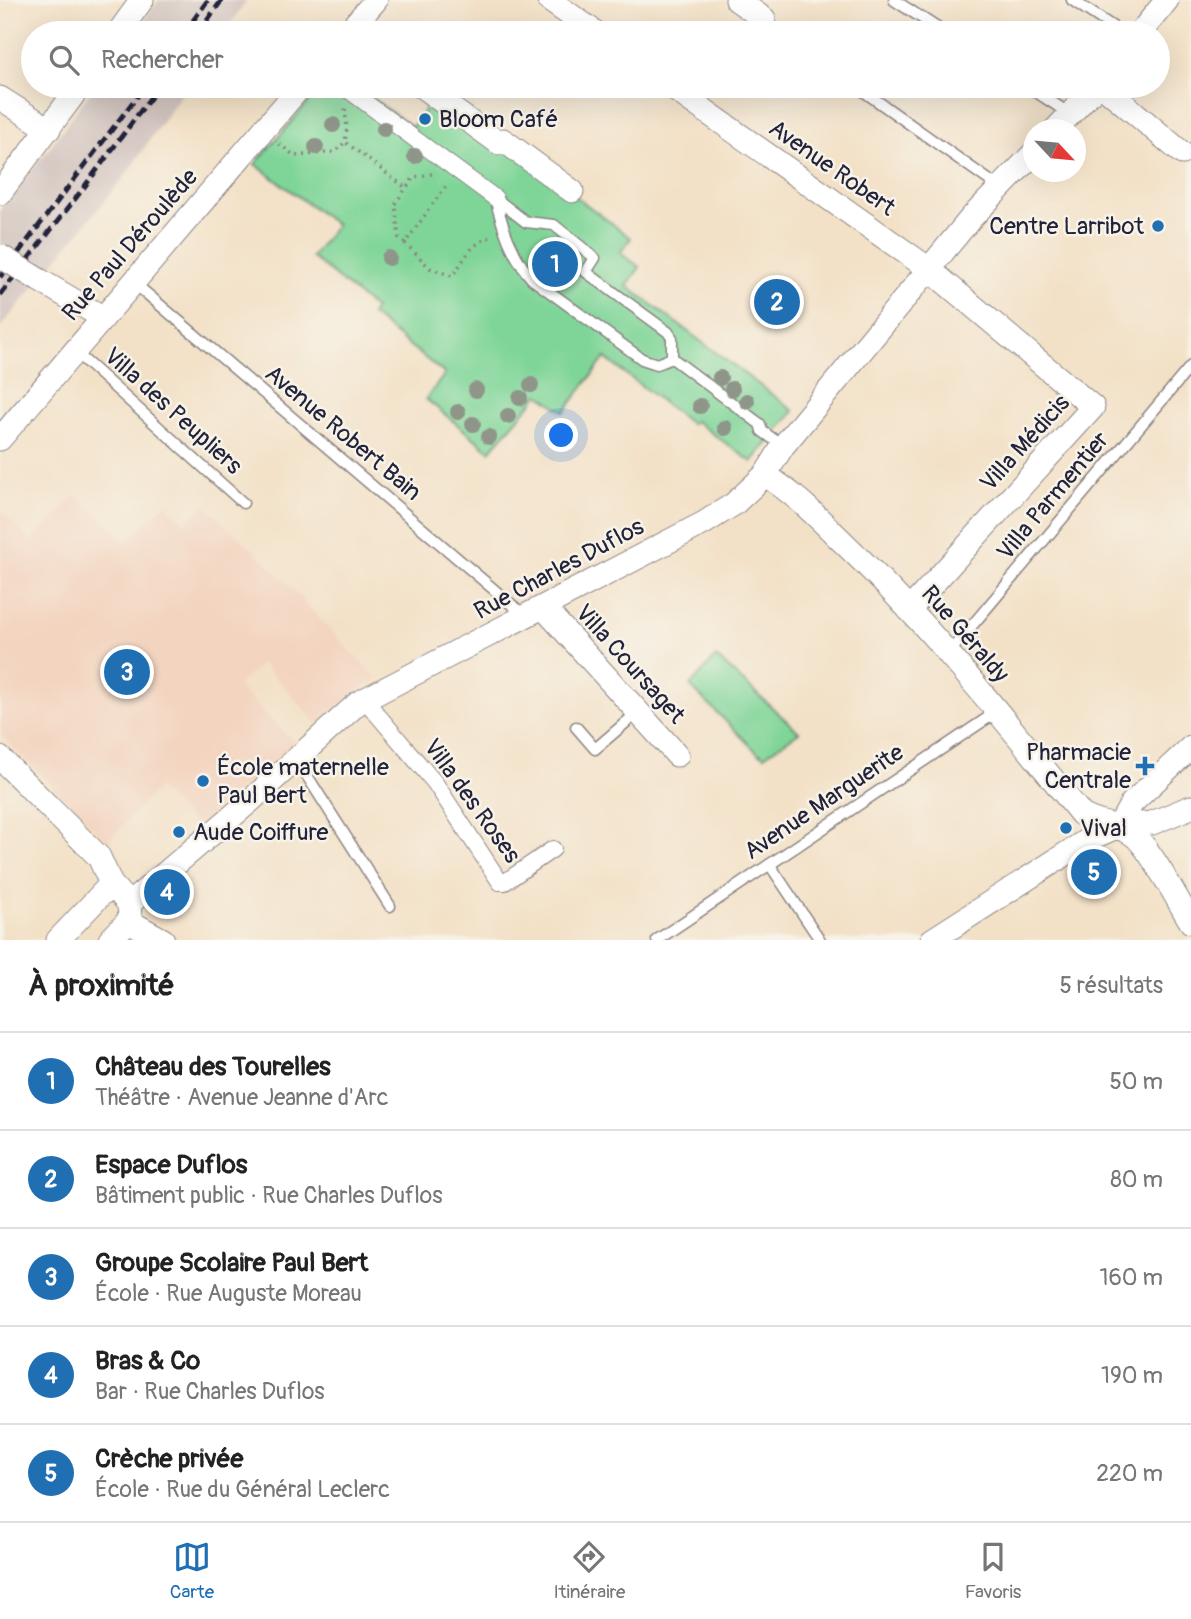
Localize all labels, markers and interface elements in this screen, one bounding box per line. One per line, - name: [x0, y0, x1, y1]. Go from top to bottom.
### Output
- search box: [21, 21, 1170, 98]
- icon: search: [45, 41, 83, 79]
- text: Rechercher: [101, 44, 224, 76]
- place label: Bloom Café: [439, 105, 558, 134]
- marker: Bloom Café: [417, 111, 433, 127]
- street label: Avenue Robert: [763, 114, 901, 222]
- north arrow: [1023, 119, 1086, 182]
- street label: Rue Paul Déroulède: [56, 163, 204, 327]
- place label: Centre Larribot: [989, 212, 1144, 241]
- marker: Centre Larribot: [1150, 218, 1166, 234]
- pin: 1: [532, 238, 578, 290]
- pin: 2: [754, 276, 800, 328]
- street label: Villa des Peupliers: [98, 341, 248, 481]
- street label: Avenue Robert Bain: [259, 359, 427, 507]
- street label: Villa Médicis: [974, 389, 1076, 497]
- your location: [544, 418, 578, 452]
- street label: Villa Parmentier: [991, 426, 1115, 566]
- street label: Rue Charles Duflos: [469, 512, 649, 626]
- street label: Rue Géraldy: [915, 580, 1015, 688]
- street label: Villa Coursaget: [569, 598, 691, 730]
- pin: 3: [104, 646, 150, 698]
- street label: Villa des Roses: [417, 733, 527, 869]
- street label: Avenue Marguerite: [739, 738, 909, 866]
- place label: Pharmacie Centrale: [1026, 738, 1131, 795]
- place label: École maternelle Paul Bert: [217, 753, 389, 810]
- marker: Pharmacie Centrale: [1137, 758, 1153, 774]
- marker: École maternelle Paul Bert: [195, 773, 211, 789]
- place label: Vival: [1080, 814, 1127, 843]
- place label: Aude Coiffure: [193, 818, 329, 847]
- marker: Vival: [1058, 820, 1074, 836]
- marker: Aude Coiffure: [171, 824, 187, 840]
- pin: 5: [1071, 846, 1117, 898]
- pin: 4: [144, 866, 190, 918]
- text: À proximité: [28, 967, 174, 1004]
- text: 5 résultats: [1059, 971, 1163, 1000]
- text: Château des Tourelles: [95, 1051, 331, 1083]
- text: 1: [47, 1067, 56, 1096]
- text: 50 m: [1109, 1067, 1163, 1096]
- text: Théâtre · Avenue Jeanne d'Arc: [95, 1083, 388, 1112]
- text: Espace Duflos: [95, 1149, 247, 1181]
- text: 2: [45, 1165, 57, 1194]
- text: 80 m: [1110, 1165, 1163, 1194]
- text: Bâtiment public · Rue Charles Duflos: [95, 1181, 442, 1210]
- text: Groupe Scolaire Paul Bert: [95, 1247, 368, 1279]
- text: 3: [45, 1263, 57, 1292]
- text: 160 m: [1099, 1263, 1163, 1292]
- text: École · Rue Auguste Moreau: [95, 1279, 362, 1308]
- text: Bras & Co: [95, 1345, 200, 1377]
- text: 4: [44, 1361, 58, 1390]
- text: 190 m: [1101, 1361, 1163, 1390]
- text: Bar · Rue Charles Duflos: [95, 1377, 325, 1406]
- text: Crèche privée: [95, 1443, 243, 1475]
- text: 5: [45, 1459, 57, 1488]
- text: 220 m: [1096, 1459, 1163, 1488]
- text: École · Rue du Général Leclerc: [95, 1475, 390, 1504]
- tab: Carte: [170, 1538, 214, 1604]
- tab: Itinéraire: [553, 1538, 625, 1604]
- tab: Favoris: [965, 1538, 1021, 1604]

